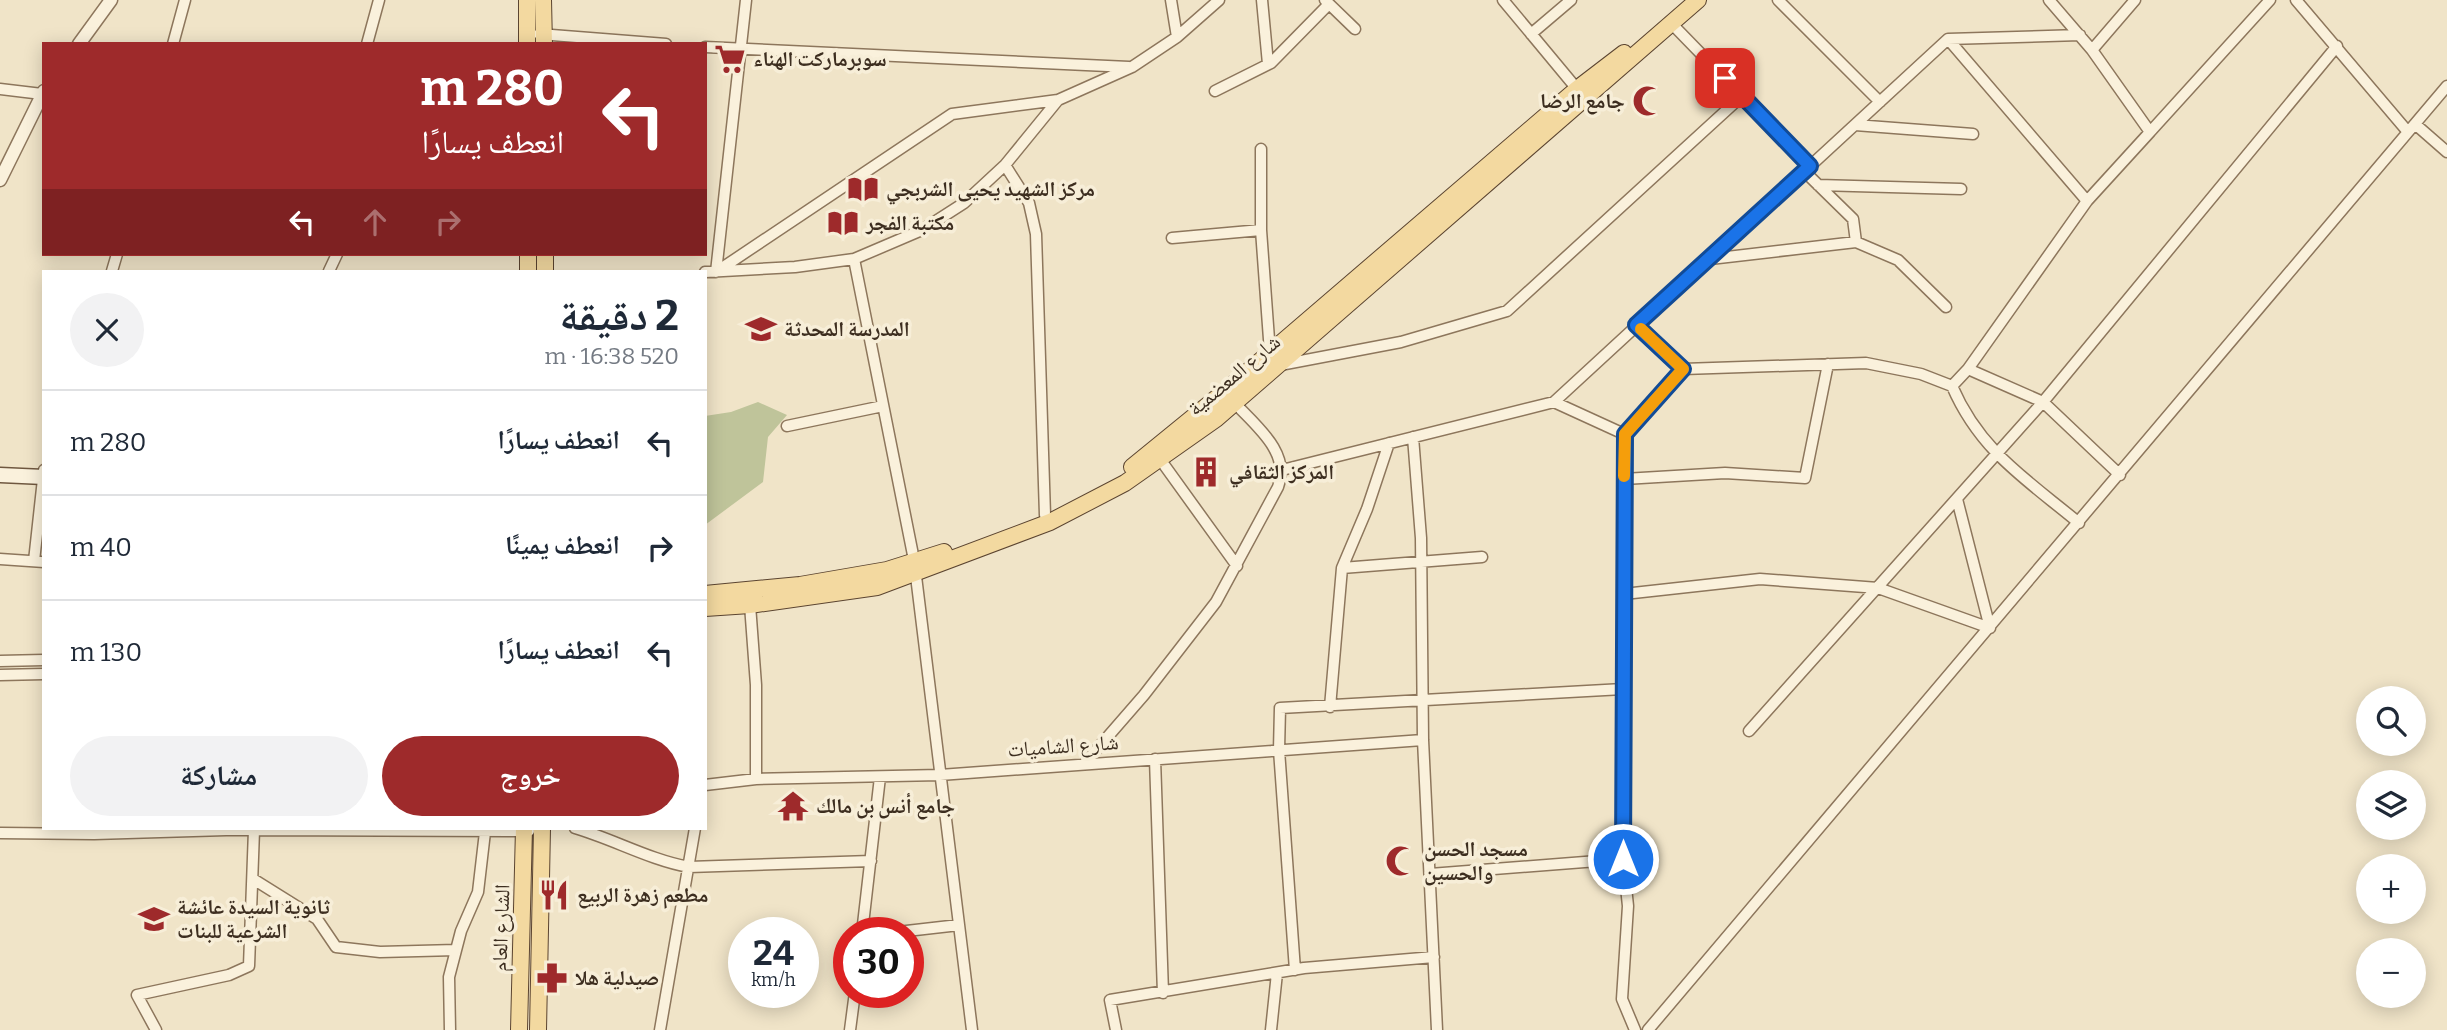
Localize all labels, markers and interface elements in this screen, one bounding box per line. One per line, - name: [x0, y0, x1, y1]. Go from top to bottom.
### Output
- supermarket icon: سوبرماركت الهناء: [713, 42, 747, 76]
- place label: سوبرماركت الهناء: [753, 46, 887, 72]
- pin: [1695, 48, 1755, 108]
- text: 280 m: [420, 59, 564, 118]
- icon: arrive: [1706, 59, 1744, 97]
- icon: left: [588, 70, 679, 161]
- mosque icon: جامع الرضا: [1631, 84, 1665, 118]
- place label: جامع الرضا: [1540, 88, 1625, 115]
- text: انعطف يسارًا: [421, 123, 564, 161]
- library icon: مركز الشهيد يحيى الشربجي: [846, 172, 880, 206]
- place label: مركز الشهيد يحيى الشربجي: [886, 176, 1095, 205]
- icon: left: [283, 203, 321, 241]
- icon: ahead: [356, 203, 394, 241]
- icon: right: [429, 203, 467, 241]
- library icon: مكتبة الفجر: [826, 206, 860, 240]
- place label: مكتبة الفجر: [865, 210, 954, 236]
- text: 2 دقيقة: [560, 291, 679, 341]
- button: close: [70, 293, 144, 367]
- school or university icon: المدرسة المحدثة: [744, 312, 778, 346]
- place label: المدرسة المحدثة: [784, 316, 910, 342]
- street label: شارع المعضمية: [1182, 329, 1286, 421]
- text: 520 m · 16:38: [545, 342, 679, 370]
- icon: left: [641, 424, 679, 462]
- text: انعطف يسارًا: [497, 425, 620, 456]
- text: 280 m: [70, 427, 146, 458]
- building icon: المركز الثقافي: [1189, 455, 1223, 489]
- place label: المركز الثقافي: [1229, 459, 1334, 488]
- icon: right: [641, 529, 679, 567]
- text: انعطف يمينًا: [505, 530, 620, 561]
- text: 40 m: [70, 532, 132, 563]
- icon: left: [641, 634, 679, 672]
- text: انعطف يسارًا: [497, 635, 620, 666]
- text: 130 m: [70, 637, 142, 668]
- map controls: [2356, 686, 2426, 1008]
- button: search: [2356, 686, 2426, 756]
- street label: شارع الشاميات: [1006, 729, 1120, 763]
- button: مشاركة: [70, 736, 368, 816]
- button: خروج: [382, 736, 679, 816]
- button: layers: [2356, 770, 2426, 840]
- temple icon: جامع أنس بن مالك: [776, 789, 810, 823]
- place label: جامع أنس بن مالك: [816, 792, 955, 820]
- position arrow: [1586, 822, 1660, 896]
- place label: مسجد الحسن والحسين: [1424, 836, 1528, 886]
- mosque icon: مسجد الحسن والحسين: [1384, 844, 1418, 878]
- button: +: [2356, 854, 2426, 924]
- restaurant icon: مطعم زهرة الربيع: [537, 878, 571, 912]
- place label: مطعم زهرة الربيع: [577, 882, 709, 909]
- street label: الشارع العام: [486, 884, 517, 972]
- place label: ثانوية السيدة عائشة الشرعية للبنات: [177, 894, 330, 944]
- school or university icon: ثانوية السيدة عائشة الشرعية للبنات: [137, 902, 171, 936]
- speed limit sign: 30: [833, 917, 924, 1008]
- text: 24: [753, 932, 794, 974]
- button: −: [2356, 938, 2426, 1008]
- pharmacy icon: صيدلية هلا: [535, 961, 569, 995]
- place label: صيدلية هلا: [575, 965, 659, 991]
- text: km/h: [751, 969, 796, 991]

